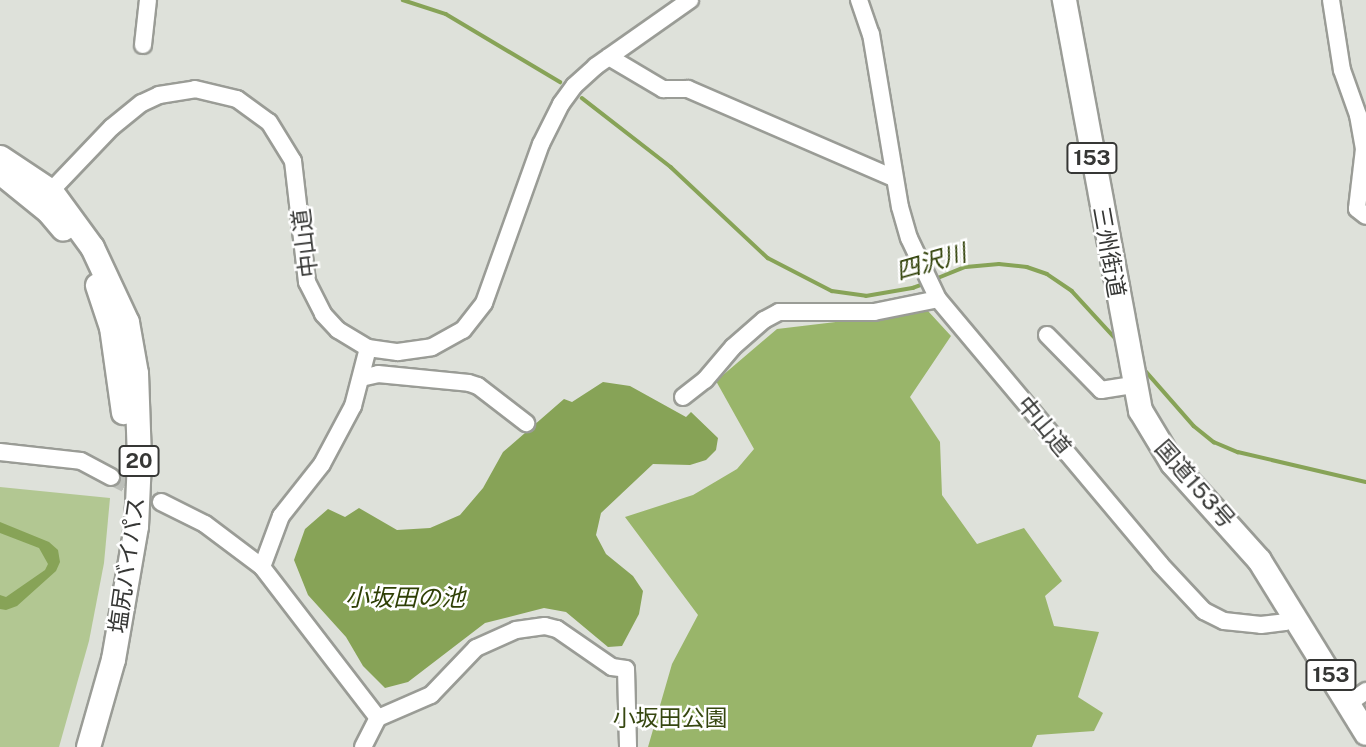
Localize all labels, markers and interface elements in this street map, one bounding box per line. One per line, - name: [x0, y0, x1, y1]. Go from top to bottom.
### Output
- road number: 153: [1066, 140, 1118, 176]
- street label: 三州街道: [1087, 204, 1131, 300]
- street label: 中山道: [287, 207, 323, 279]
- water label: 四沢川: [892, 238, 970, 286]
- street label: 中山道: [1011, 391, 1077, 461]
- street label: 国道153号: [1149, 434, 1241, 534]
- road number: 20: [118, 444, 160, 478]
- street label: 塩尻バイパス: [104, 495, 150, 635]
- water label: 小坂田の池: [345, 584, 465, 612]
- road number: 153: [1305, 658, 1357, 692]
- park label: 小坂田公園: [613, 704, 727, 732]

